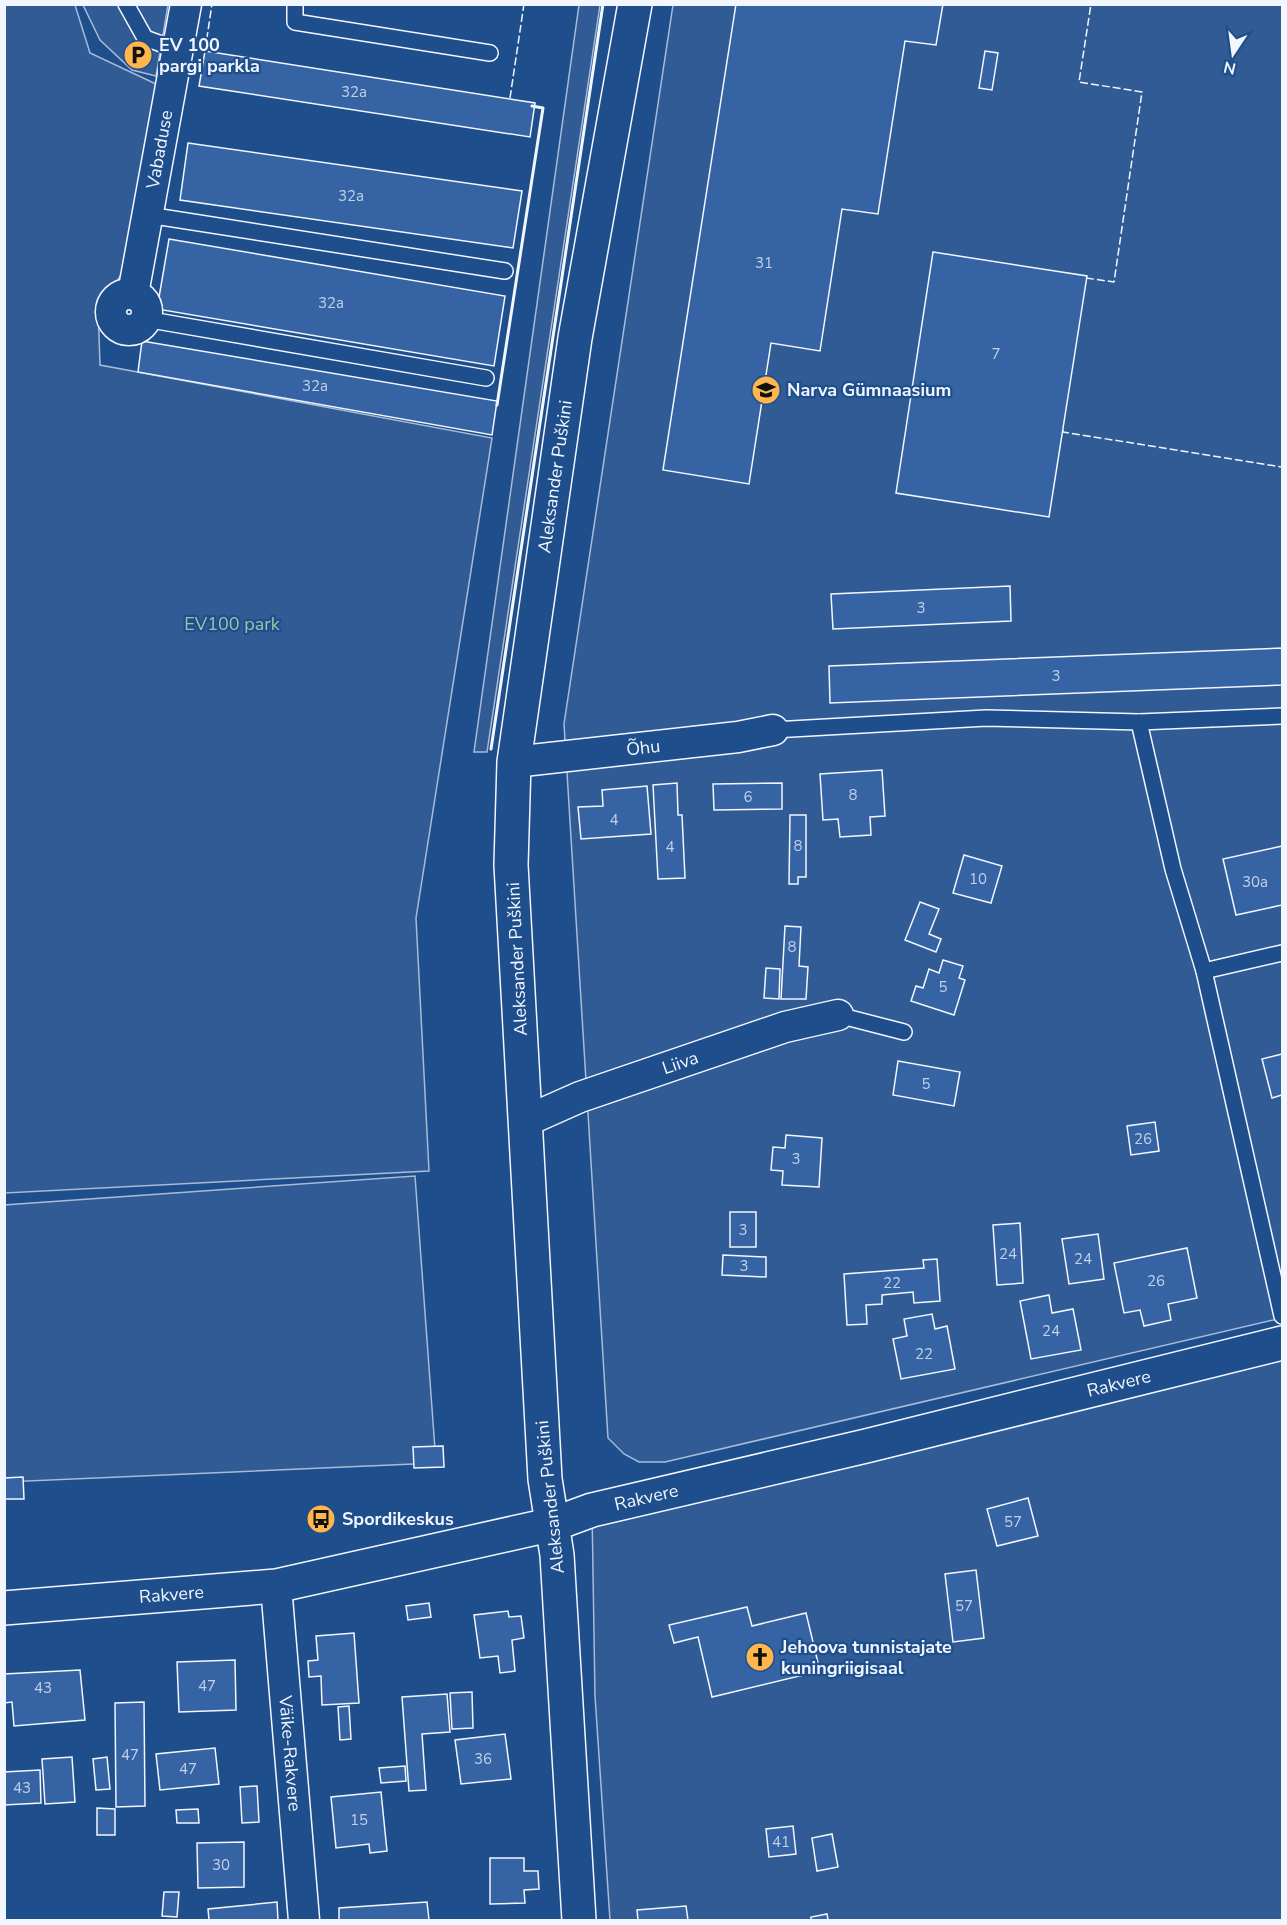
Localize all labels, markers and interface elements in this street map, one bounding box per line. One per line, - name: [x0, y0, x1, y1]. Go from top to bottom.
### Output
- north arrow: [1203, 24, 1263, 84]
- place label: EV 100 pargi parkla: [159, 33, 260, 78]
- parking icon: EV 100 pargi parkla: [122, 39, 154, 71]
- text: N: [1222, 56, 1238, 80]
- house number: 32a: [341, 82, 367, 102]
- street label: Vabaduse: [140, 108, 178, 192]
- house number: 32a: [338, 186, 364, 206]
- house number: 31: [755, 253, 773, 273]
- house number: 32a: [318, 293, 344, 313]
- house number: 7: [991, 344, 1001, 364]
- school or university icon: Narva Gümnaasium: [750, 374, 782, 406]
- house number: 32a: [302, 376, 328, 396]
- place label: Narva Gümnaasium: [787, 378, 951, 402]
- street label: Aleksander Puškini: [532, 399, 578, 554]
- house number: 3: [916, 598, 926, 618]
- park label: EV100 park: [184, 612, 281, 636]
- house number: 3: [1051, 666, 1061, 686]
- street label: Õhu: [625, 734, 662, 761]
- house number: 8: [848, 785, 858, 805]
- house number: 6: [743, 787, 753, 807]
- house number: 4: [609, 810, 619, 830]
- house number: 8: [793, 836, 803, 856]
- house number: 4: [665, 837, 675, 857]
- house number: 10: [969, 869, 987, 889]
- house number: 30a: [1242, 872, 1268, 892]
- street label: Aleksander Puškini: [501, 882, 533, 1036]
- house number: 8: [787, 937, 797, 957]
- house number: 5: [938, 977, 948, 997]
- street label: Liiva: [659, 1045, 702, 1080]
- house number: 5: [921, 1074, 931, 1094]
- house number: 26: [1134, 1129, 1152, 1149]
- house number: 3: [791, 1149, 801, 1169]
- house number: 3: [738, 1220, 748, 1240]
- house number: 24: [999, 1244, 1017, 1264]
- house number: 24: [1074, 1249, 1092, 1269]
- house number: 3: [739, 1256, 749, 1276]
- house number: 26: [1147, 1271, 1165, 1291]
- house number: 22: [883, 1273, 901, 1293]
- house number: 24: [1042, 1321, 1060, 1341]
- house number: 22: [915, 1344, 933, 1364]
- street label: Rakvere: [1084, 1364, 1153, 1403]
- street label: Aleksander Puškini: [530, 1419, 570, 1575]
- street label: Rakvere: [612, 1478, 681, 1516]
- bus stop icon: Spordikeskus: [305, 1503, 337, 1535]
- place label: Spordikeskus: [342, 1507, 454, 1531]
- house number: 57: [1004, 1512, 1022, 1532]
- street label: Rakvere: [138, 1580, 205, 1609]
- house number: 57: [955, 1596, 973, 1616]
- place label: Jehoova tunnistajate kuningriigisaal: [780, 1635, 952, 1680]
- church icon: Jehoova tunnistajate kuningriigisaal: [744, 1641, 776, 1673]
- house number: 47: [198, 1676, 216, 1696]
- house number: 43: [34, 1678, 52, 1698]
- street label: Väike-Rakvere: [273, 1693, 307, 1812]
- house number: 47: [121, 1745, 139, 1765]
- house number: 36: [474, 1749, 492, 1769]
- house number: 47: [179, 1759, 197, 1779]
- house number: 43: [13, 1778, 31, 1798]
- house number: 15: [350, 1810, 368, 1830]
- house number: 41: [772, 1832, 790, 1852]
- house number: 30: [212, 1855, 230, 1875]

